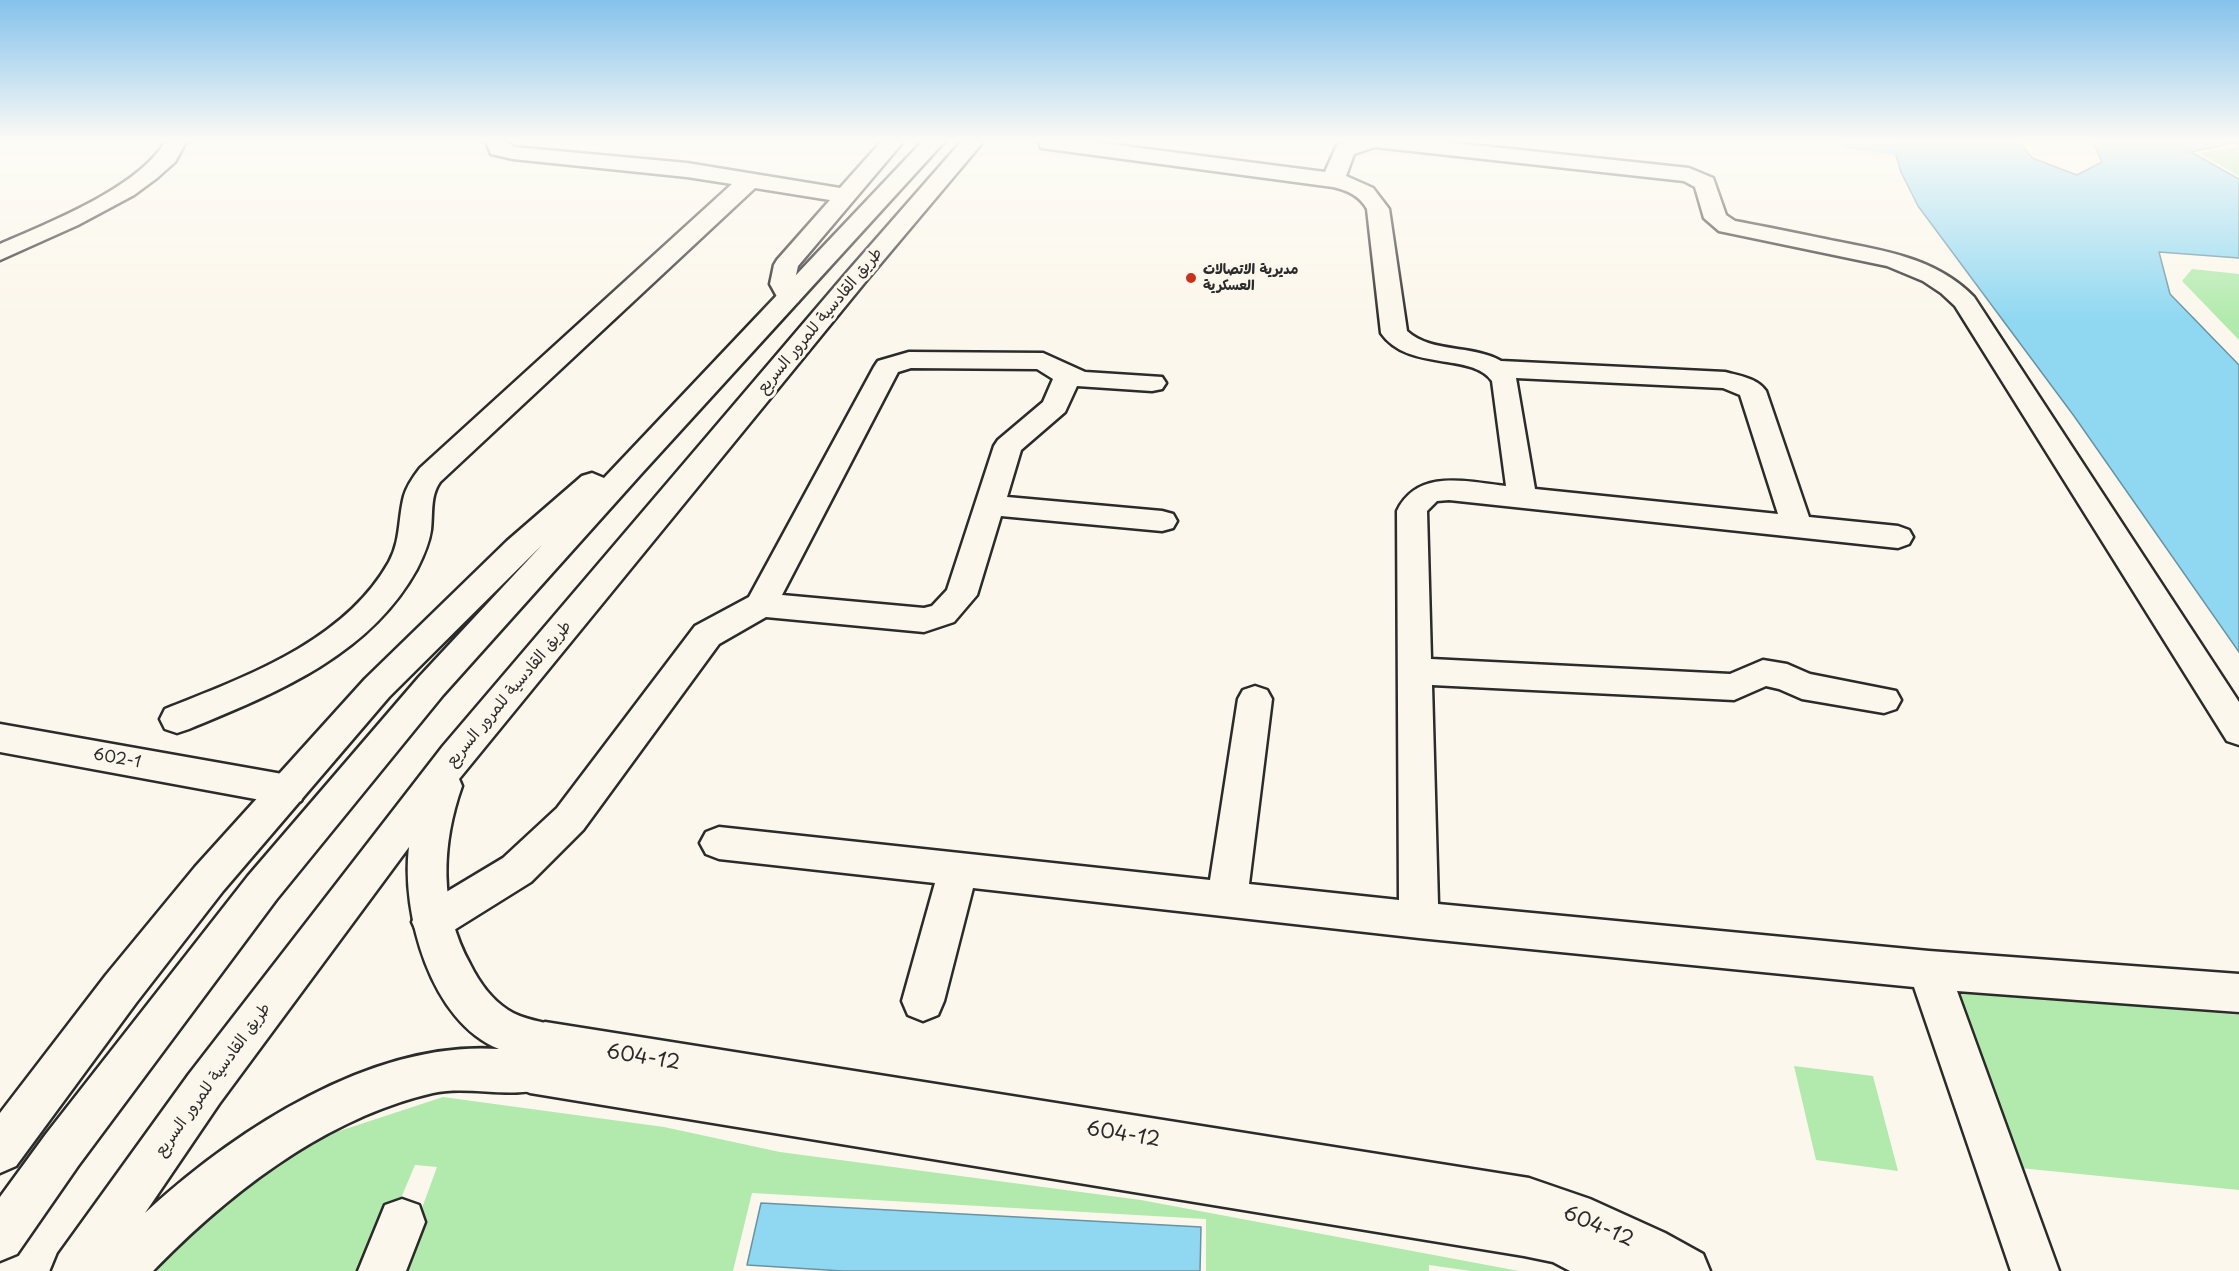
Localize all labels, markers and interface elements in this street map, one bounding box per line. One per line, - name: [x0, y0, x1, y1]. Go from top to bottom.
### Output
- street label: طريق القادسية للمرور السريع: [753, 244, 887, 398]
- place label: مديرية الاتصالات العسكرية: [1203, 262, 1298, 294]
- marker: مديرية الاتصالات العسكرية: [1184, 271, 1198, 285]
- street label: طريق القادسية للمرور السريع: [442, 617, 576, 771]
- street label: 602-1: [91, 745, 143, 773]
- street label: طريق القادسية للمرور السريع: [151, 1000, 275, 1160]
- street label: 604-12: [604, 1040, 682, 1076]
- street label: 604-12: [1084, 1117, 1162, 1153]
- street label: 604-12: [1559, 1201, 1637, 1253]

